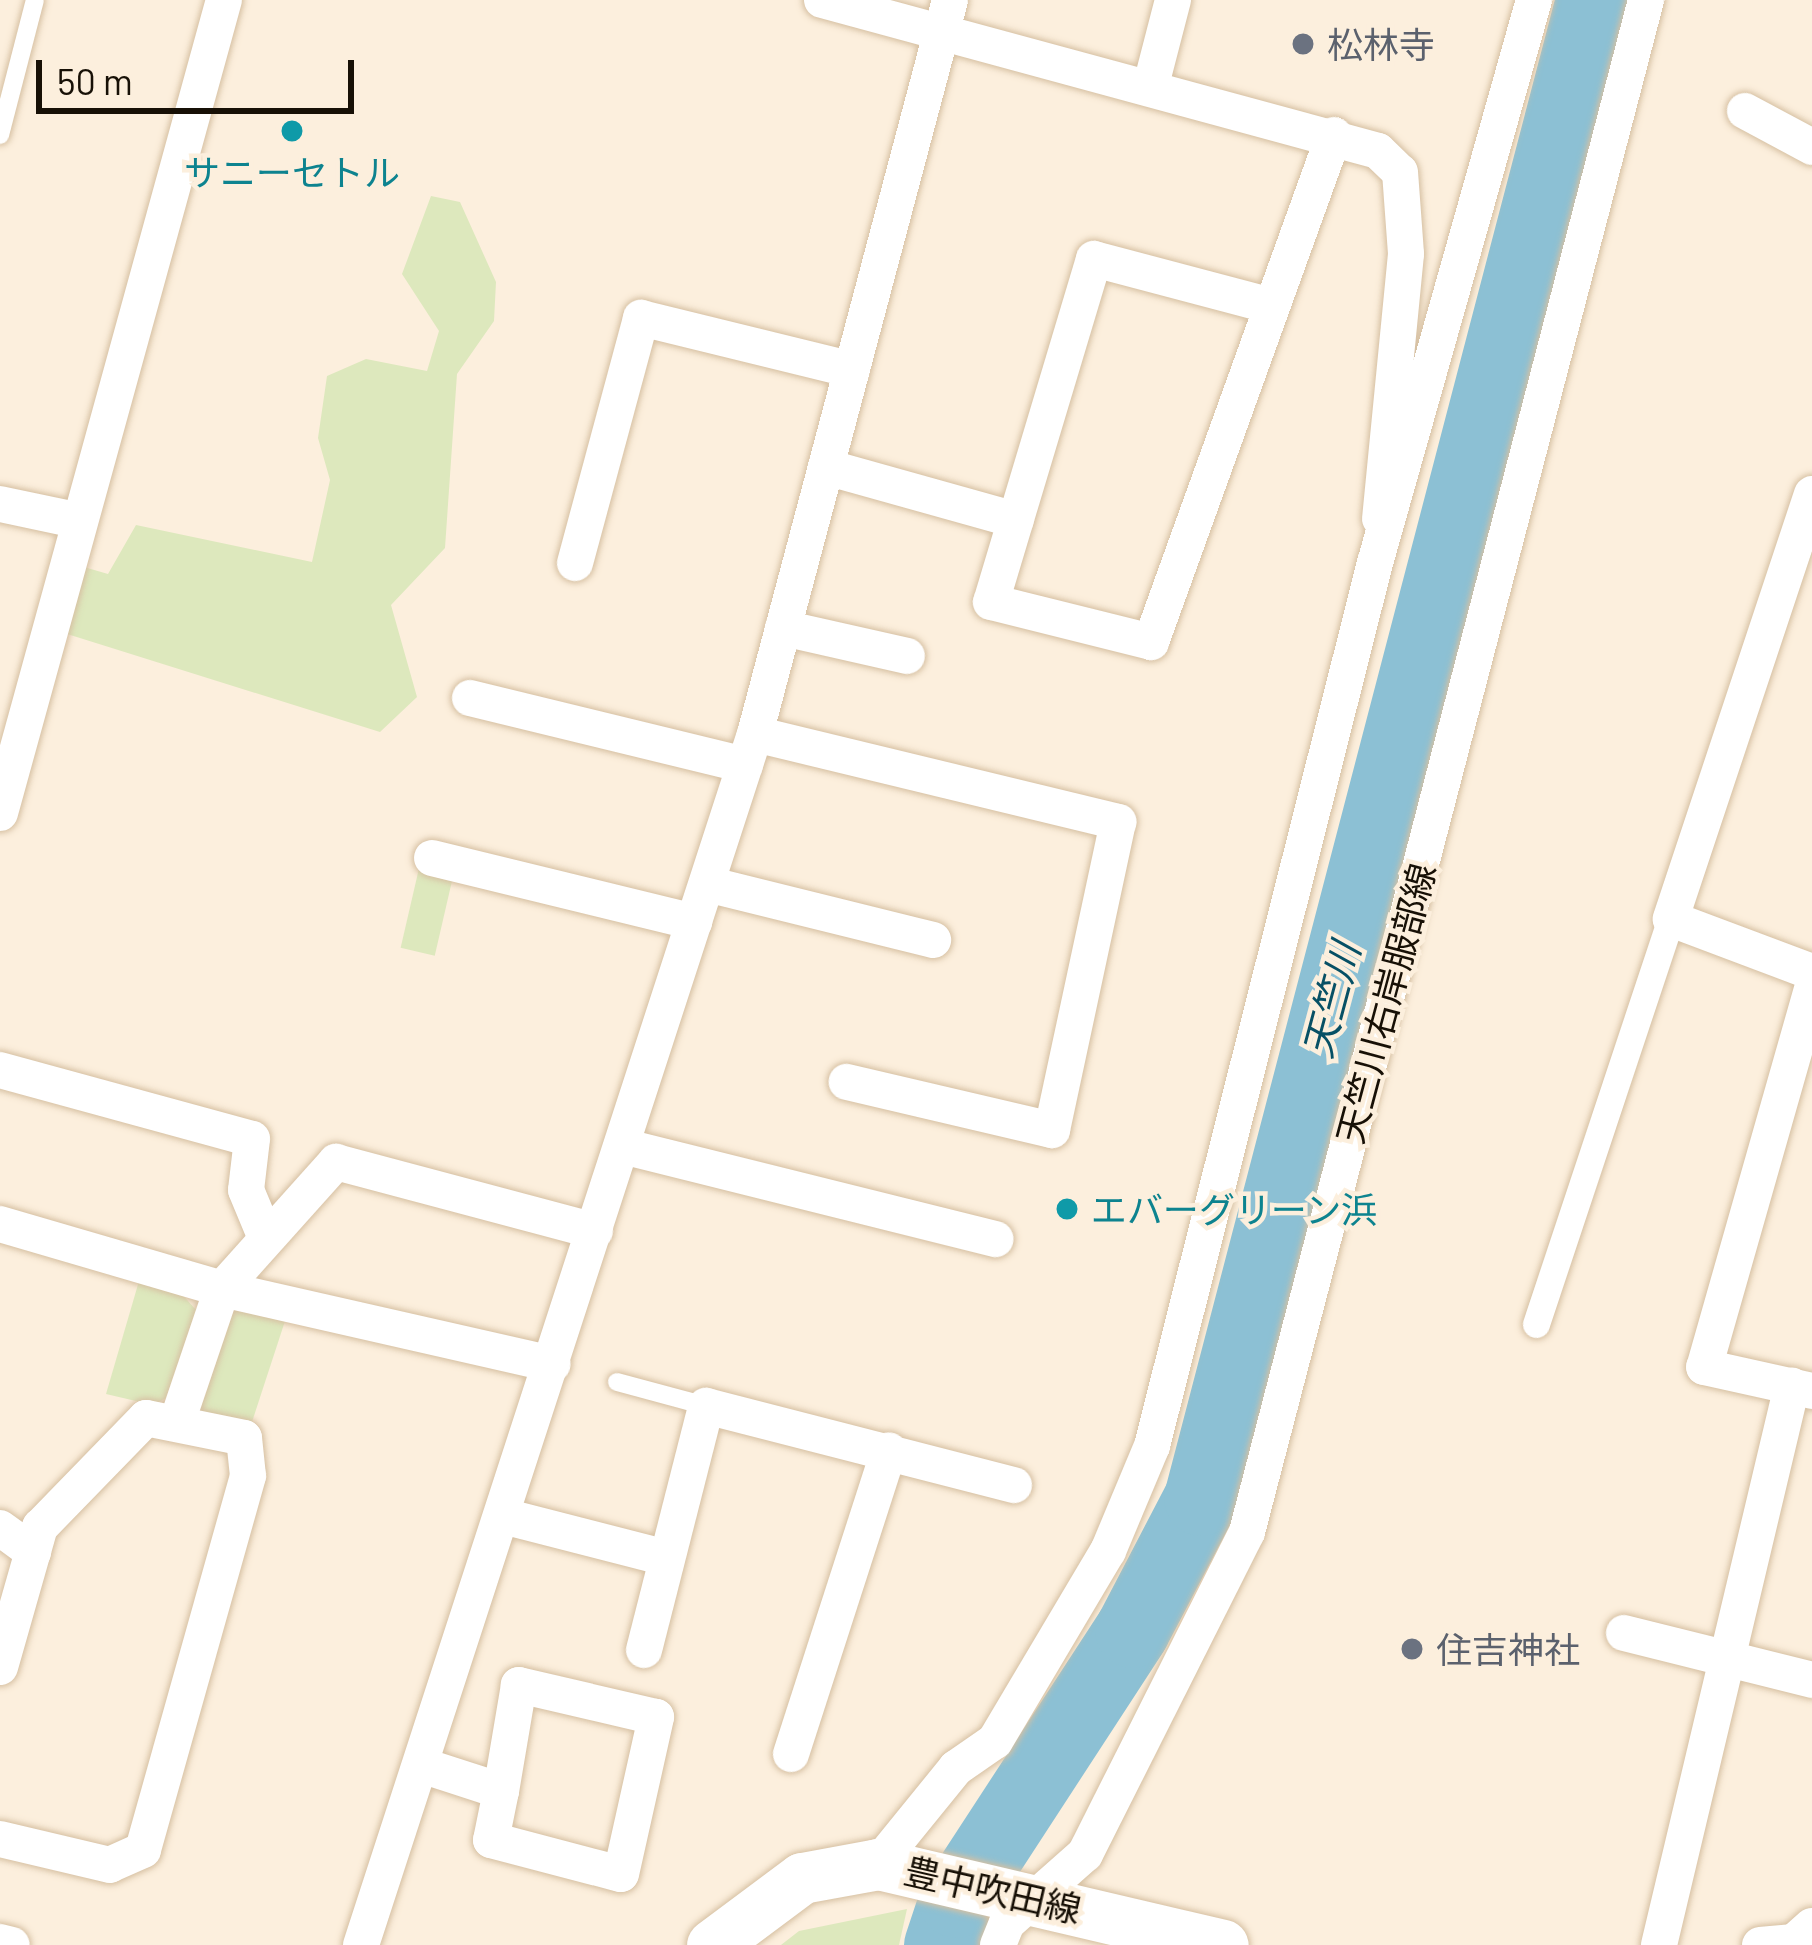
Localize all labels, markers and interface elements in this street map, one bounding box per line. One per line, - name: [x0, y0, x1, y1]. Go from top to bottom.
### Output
- place label: 松林寺: [1327, 22, 1435, 66]
- marker: 松林寺: [1290, 31, 1316, 57]
- scale bar: [42, 36, 360, 110]
- text: 50 m: [57, 59, 133, 102]
- marker: サニーセトル: [279, 118, 305, 144]
- place label: サニーセトル: [184, 150, 400, 194]
- street label: 天竺川右岸服部線: [1327, 858, 1443, 1148]
- water label: 天竺川: [1293, 937, 1369, 1063]
- place label: エバーグリーン浜: [1091, 1187, 1379, 1231]
- marker: エバーグリーン浜: [1054, 1196, 1080, 1222]
- place label: 住吉神社: [1436, 1627, 1580, 1671]
- marker: 住吉神社: [1399, 1636, 1425, 1662]
- street label: 豊中吹田線: [900, 1848, 1086, 1930]

